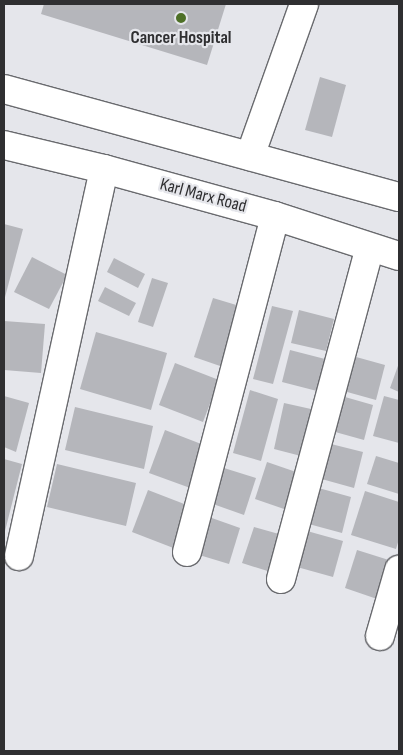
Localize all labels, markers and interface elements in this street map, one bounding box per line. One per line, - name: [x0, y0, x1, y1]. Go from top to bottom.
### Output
- marker: Cancer Hospital: [174, 11, 188, 25]
- place label: Cancer Hospital: [131, 27, 231, 49]
- street label: Karl Marx Road: [157, 174, 249, 218]

